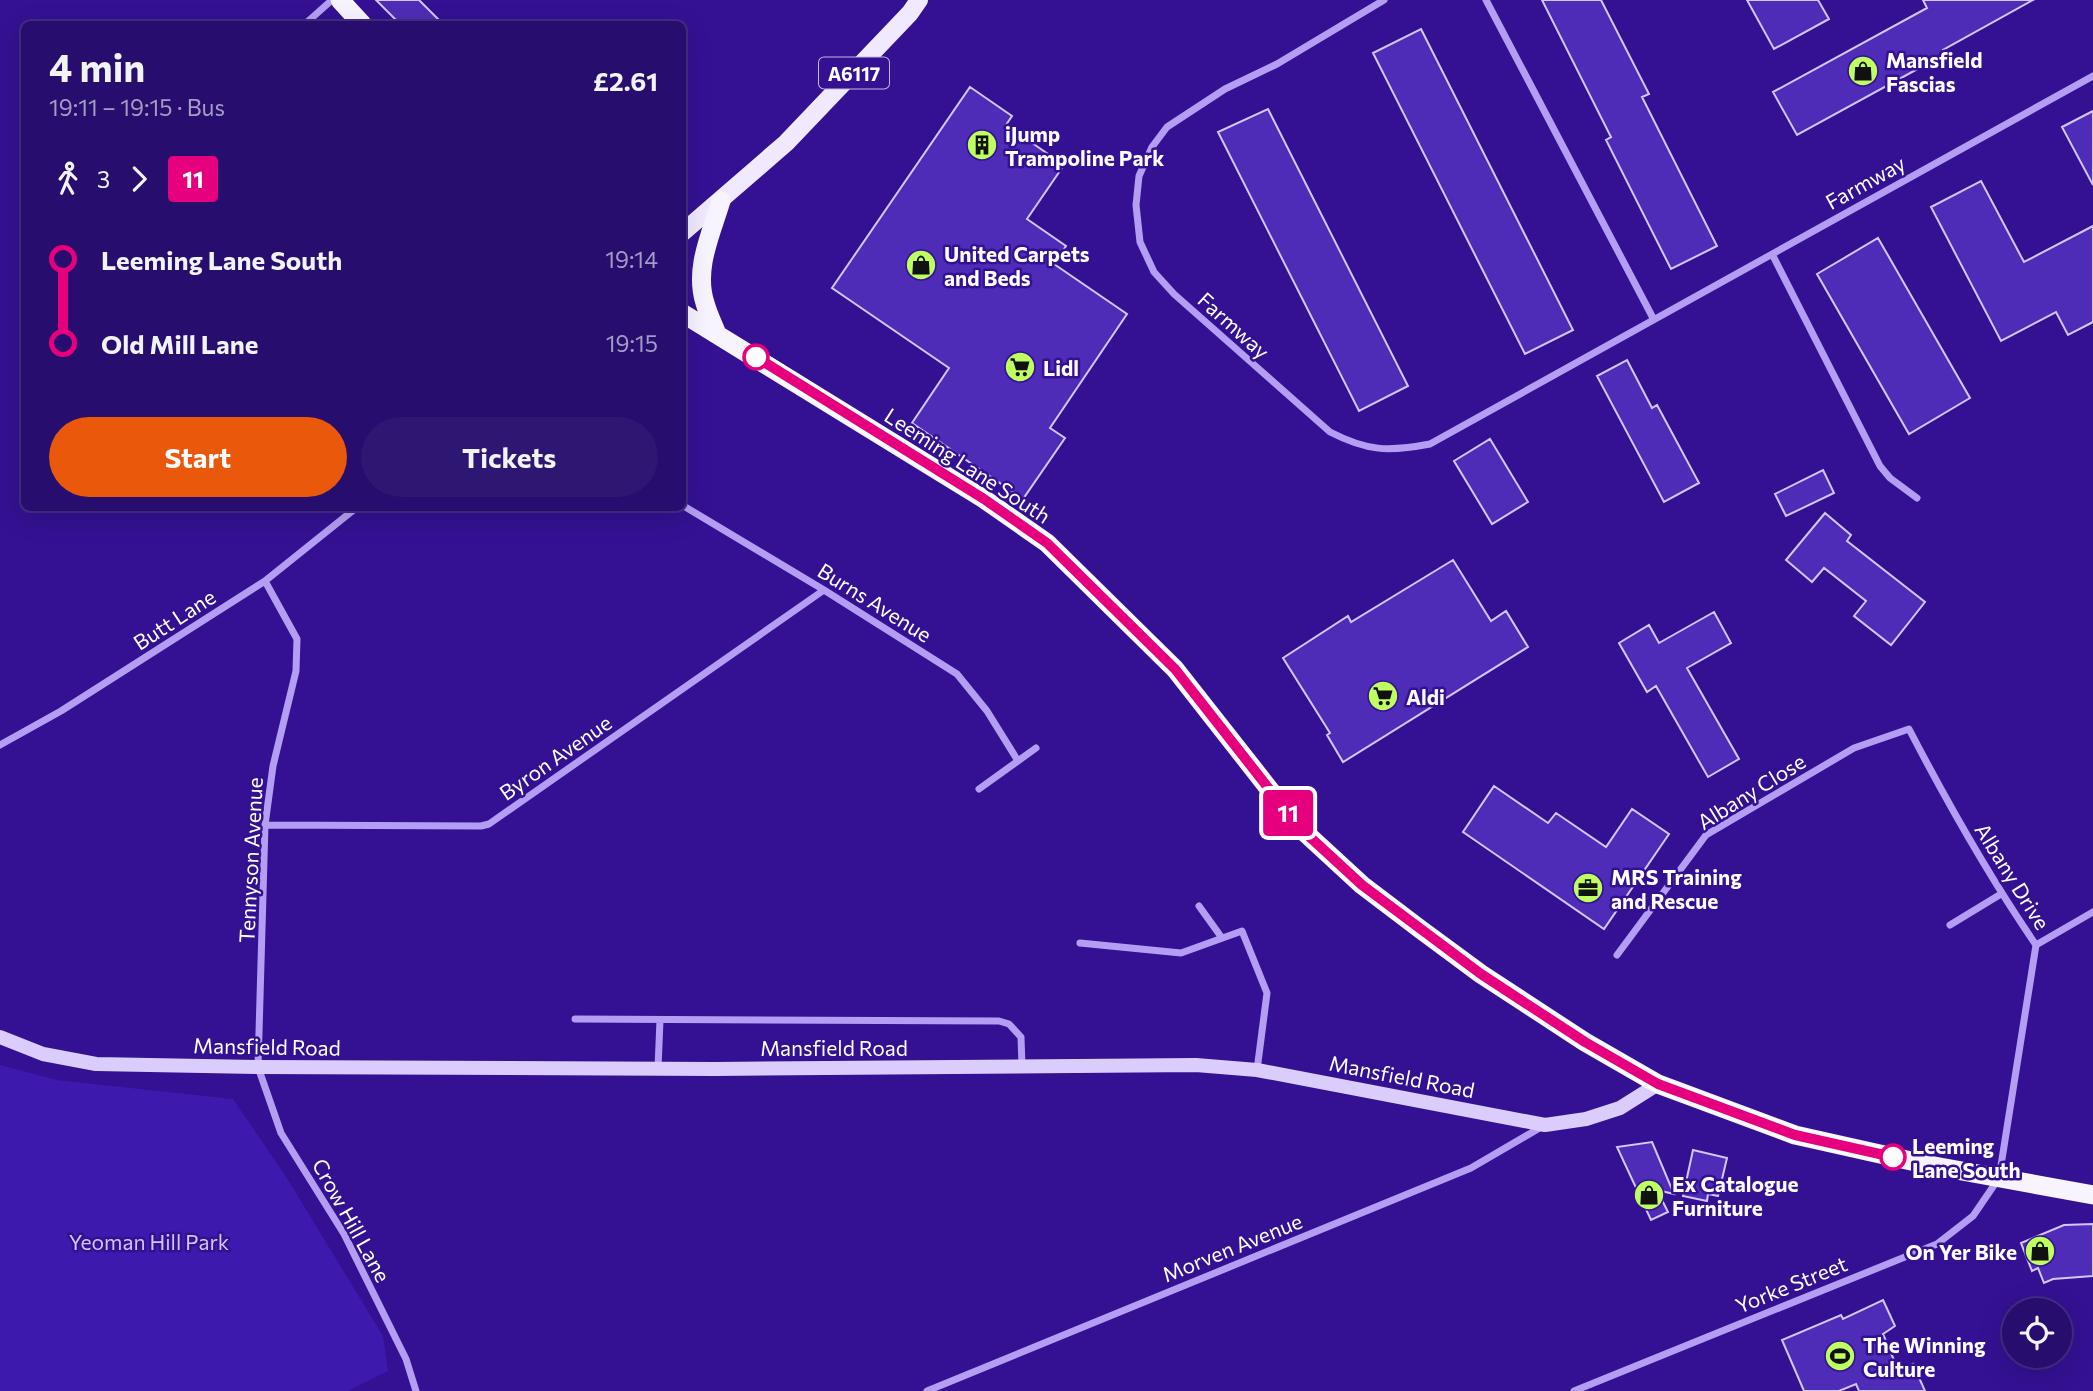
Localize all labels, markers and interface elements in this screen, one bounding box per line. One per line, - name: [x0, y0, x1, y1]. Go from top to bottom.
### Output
- text: 4 min: [49, 43, 145, 90]
- place label: Mansfield Fascias: [1886, 47, 1982, 96]
- shop icon: Mansfield Fascias: [1846, 54, 1880, 88]
- road number: A6117: [819, 58, 889, 88]
- text: £2.61: [593, 65, 658, 96]
- text: 19:11 – 19:15 · Bus: [49, 93, 225, 121]
- place label: iJump Trampoline Park: [1005, 121, 1164, 170]
- building icon: iJump Trampoline Park: [965, 128, 999, 162]
- street label: Farmway: [1821, 150, 1909, 214]
- icon: walk: [49, 160, 87, 198]
- icon: forward: [120, 160, 158, 198]
- text: 11: [182, 164, 204, 193]
- text: 3: [97, 165, 110, 193]
- place label: United Carpets and Beds: [944, 241, 1090, 290]
- text: Leeming Lane South: [101, 244, 342, 275]
- text: 19:14: [605, 245, 658, 273]
- shop icon: United Carpets and Beds: [904, 248, 938, 282]
- street label: Farmway: [1193, 287, 1275, 364]
- text: Old Mill Lane: [101, 328, 258, 359]
- text: 19:15: [606, 329, 658, 357]
- unlabelled marker: [743, 344, 769, 370]
- supermarket icon: Lidl: [1003, 350, 1037, 384]
- place label: Lidl: [1043, 355, 1079, 380]
- street label: Leeming Lane South: [880, 402, 1056, 528]
- button: Start: [49, 417, 347, 497]
- button: Tickets: [361, 417, 658, 497]
- street label: Burns Avenue: [814, 557, 936, 647]
- street label: Butt Lane: [128, 583, 220, 655]
- supermarket icon: Aldi: [1366, 679, 1400, 713]
- place label: Aldi: [1406, 684, 1445, 709]
- street label: Byron Avenue: [494, 709, 616, 805]
- street label: Albany Close: [1692, 748, 1810, 834]
- street label: Tennyson Avenue: [233, 777, 267, 943]
- line badge: 11: [1256, 790, 1320, 836]
- text: 11: [1277, 798, 1299, 827]
- street label: Albany Drive: [1970, 818, 2056, 934]
- place label: MRS Training and Rescue: [1611, 864, 1742, 913]
- office icon: MRS Training and Rescue: [1571, 871, 1605, 905]
- street label: Mansfield Road: [193, 1032, 341, 1060]
- street label: Mansfield Road: [760, 1035, 908, 1060]
- street label: Mansfield Road: [1327, 1050, 1477, 1102]
- place label: Leeming Lane South: [1912, 1133, 2021, 1182]
- marker: Leeming Lane South: [1880, 1144, 1906, 1170]
- street label: Crow Hill Lane: [308, 1154, 396, 1286]
- place label: Ex Catalogue Furniture: [1672, 1171, 1799, 1220]
- shop icon: Ex Catalogue Furniture: [1632, 1178, 1666, 1212]
- street label: Morven Avenue: [1158, 1208, 1306, 1286]
- park label: Yeoman Hill Park: [69, 1229, 229, 1254]
- shop icon: On Yer Bike: [2023, 1234, 2057, 1268]
- place label: On Yer Bike: [1905, 1239, 2017, 1264]
- street label: Yorke Street: [1732, 1250, 1850, 1318]
- map controls: [2002, 1298, 2072, 1368]
- button: locate: [2002, 1298, 2072, 1368]
- place label: The Winning Culture: [1863, 1332, 1986, 1381]
- sports icon: The Winning Culture: [1823, 1339, 1857, 1373]

